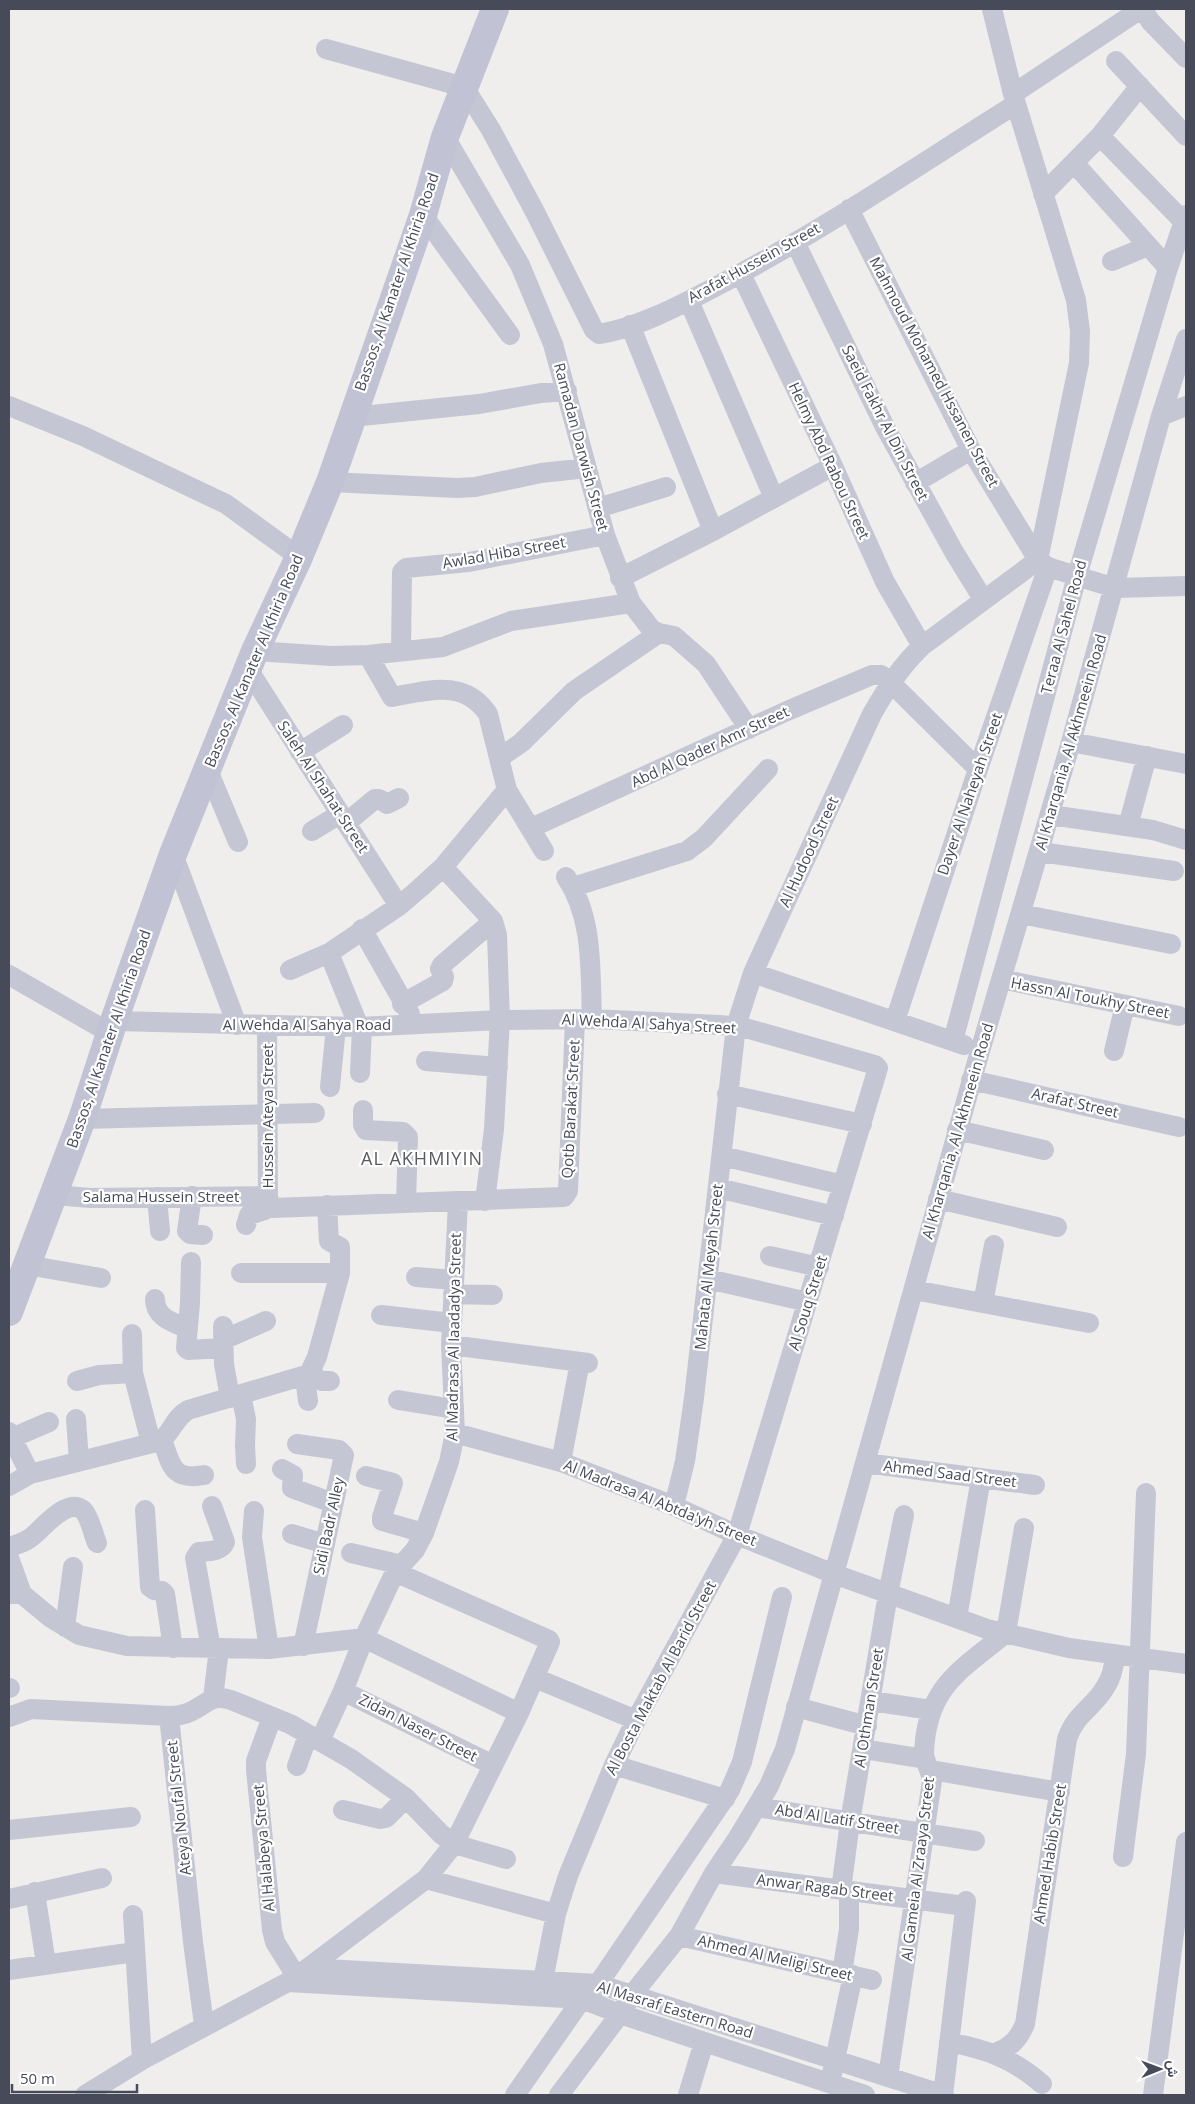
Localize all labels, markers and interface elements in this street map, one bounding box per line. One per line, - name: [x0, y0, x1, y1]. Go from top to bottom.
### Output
- street label: Bassos, Al Kanater Al Khiria Road: [349, 170, 443, 393]
- street label: Arafat Hussein Street: [684, 217, 823, 307]
- street label: Mahmoud Mohamed Hssanen Street: [866, 253, 1004, 490]
- street label: Saeid Fakhr Al Din Street: [838, 341, 934, 504]
- street label: Ramadan Darwish Street: [550, 360, 614, 533]
- street label: Helmy Abd Rabou Street: [785, 379, 875, 542]
- street label: Awlad Hiba Street: [441, 531, 567, 573]
- street label: Bassos, Al Kanater Al Khiria Road: [199, 551, 307, 770]
- street label: Teraa Al Sahel Road: [1035, 557, 1091, 696]
- street label: Al Kharqania, Al Akhmeein Road: [1030, 631, 1110, 852]
- street label: Abd Al Qader Amr Street: [627, 701, 792, 791]
- street label: Dayer Al Naheyah Street: [932, 710, 1006, 878]
- street label: Saleh Al Shahat Street: [274, 717, 374, 856]
- street label: Al Hudood Street: [774, 793, 842, 910]
- street label: Bassos, Al Kanater Al Khiria Road: [61, 927, 155, 1150]
- street label: Hassn Al Toukhy Street: [1009, 972, 1171, 1022]
- street label: Al Wehda Al Sahya Street: [561, 1008, 737, 1038]
- street label: Al Wehda Al Sahya Road: [223, 1014, 391, 1034]
- street label: Al Kharqania, Al Akhmeein Road: [917, 1020, 997, 1241]
- street label: Qotb Barakat Street: [556, 1039, 584, 1179]
- street label: Hussein Ateya Street: [257, 1044, 277, 1188]
- street label: Arafat Street: [1030, 1082, 1121, 1122]
- district label: AL AKHMIYIN: [361, 1146, 483, 1170]
- street label: Mahata Al Meyah Street: [689, 1183, 727, 1351]
- street label: Salama Hussein Street: [83, 1186, 239, 1206]
- street label: Al Madrasa Al Iaadadya Street: [441, 1233, 465, 1441]
- street label: Al Souq Street: [783, 1253, 831, 1353]
- street label: Al Madrasa Al Abtda'yh Street: [561, 1454, 760, 1550]
- street label: Ahmed Saad Street: [882, 1455, 1018, 1491]
- street label: Sidi Badr Alley: [308, 1475, 348, 1576]
- street label: Al Bosta Maktab Al Barid Street: [600, 1577, 720, 1778]
- street label: Al Othman Street: [849, 1647, 887, 1769]
- street label: Zidan Naser Street: [356, 1689, 481, 1766]
- street label: Ateya Noufal Street: [161, 1740, 195, 1877]
- street label: Al Gameia Al Zraaya Street: [896, 1776, 938, 1962]
- street label: Ahmed Habib Street: [1028, 1782, 1070, 1925]
- street label: Al Halabeya Street: [247, 1783, 279, 1913]
- street label: Abd Al Latif Street: [774, 1798, 900, 1838]
- street label: Anwar Ragab Street: [756, 1869, 895, 1905]
- street label: Ahmed Al Meligi Street: [696, 1929, 855, 1985]
- street label: Al Masraf Eastern Road: [595, 1976, 756, 2042]
- north arrow: [1135, 2044, 1185, 2094]
- text: ش: [1164, 2060, 1183, 2078]
- scale bar: [12, 2062, 138, 2094]
- text: 50 m: [20, 2068, 55, 2088]

